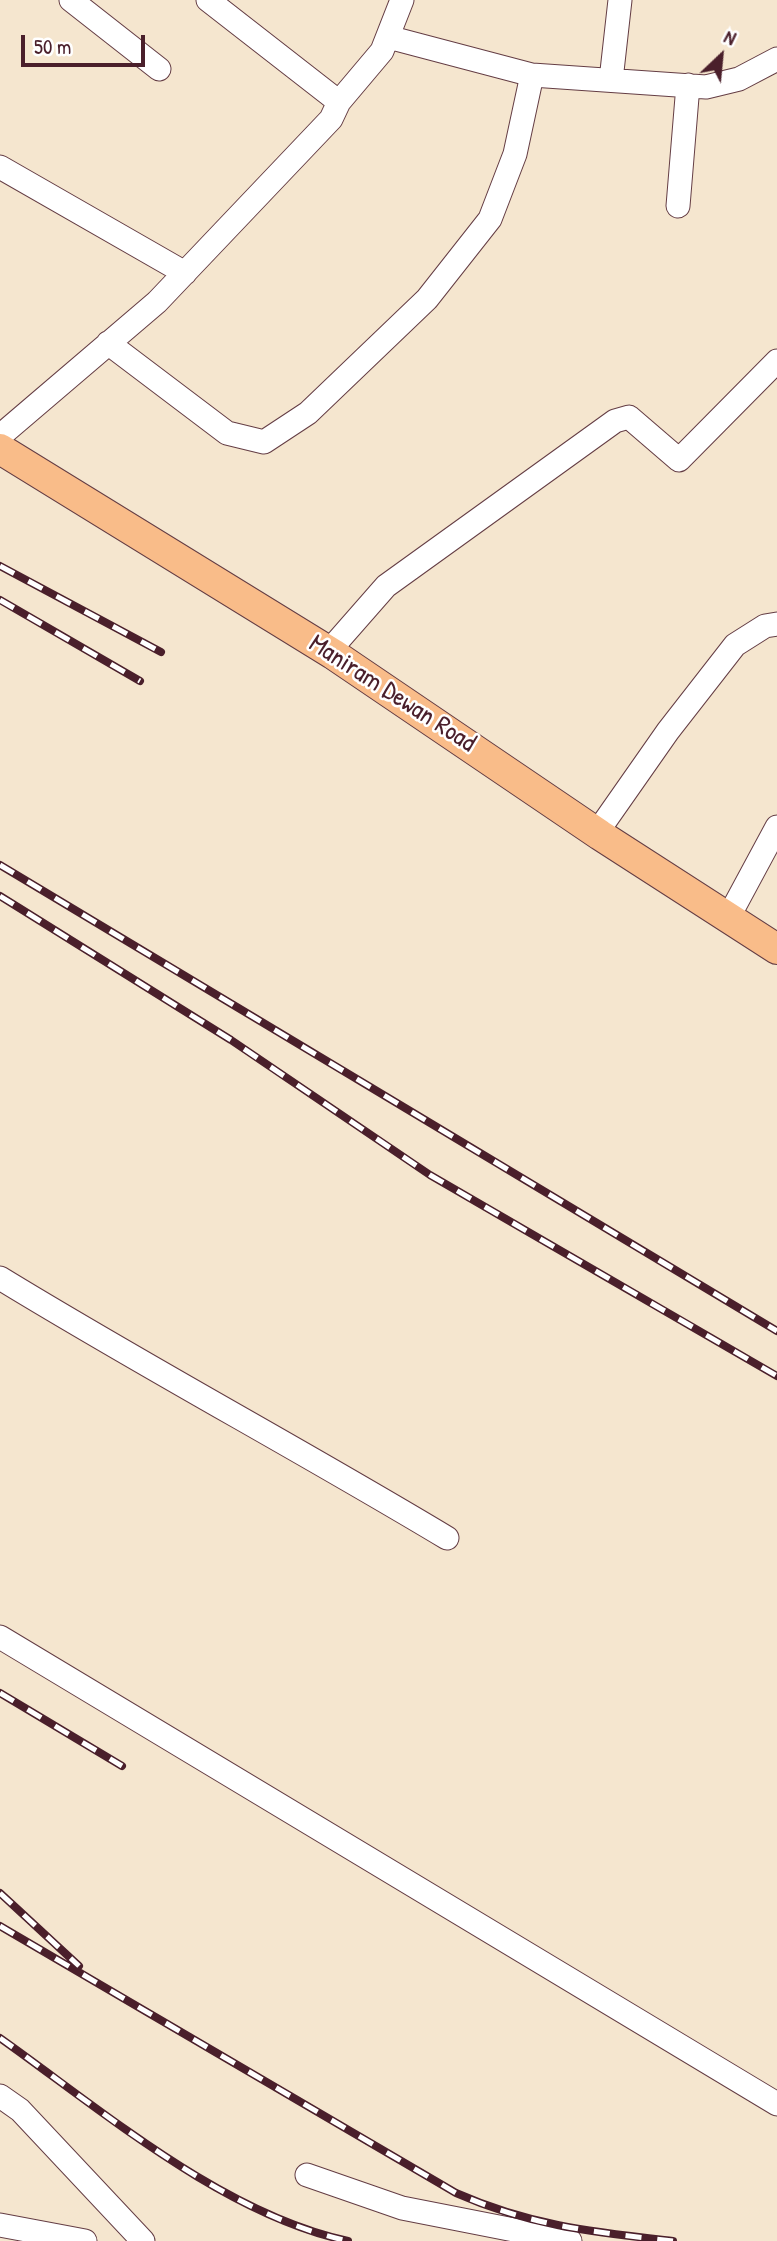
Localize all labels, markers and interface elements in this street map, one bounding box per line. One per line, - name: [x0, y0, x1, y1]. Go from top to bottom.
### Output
- scale bar: [24, 21, 149, 65]
- north arrow: [686, 21, 756, 91]
- text: N: [720, 23, 740, 51]
- text: 50 m: [34, 32, 71, 61]
- street label: Maniram Dewan Road: [303, 629, 481, 759]

